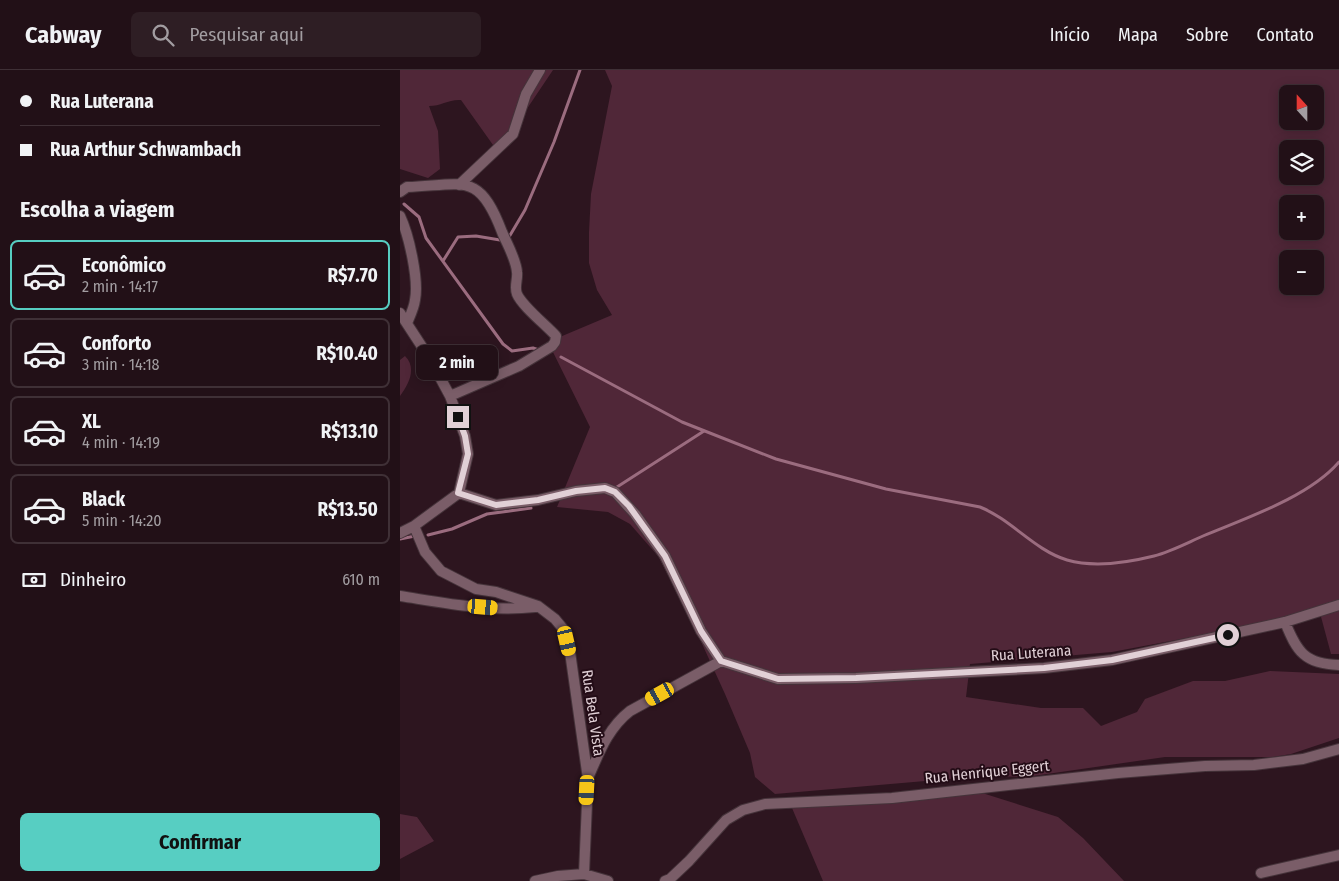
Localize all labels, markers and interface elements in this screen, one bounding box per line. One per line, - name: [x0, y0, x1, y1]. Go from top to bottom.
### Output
- search box: [131, 12, 481, 57]
- text: Cabway: [25, 21, 101, 49]
- icon: search: [149, 21, 177, 49]
- text: Pesquisar aqui: [189, 23, 304, 46]
- text: Início: [1050, 24, 1090, 46]
- text: Mapa: [1118, 24, 1158, 46]
- text: Sobre: [1186, 24, 1229, 46]
- text: Contato: [1257, 24, 1314, 46]
- north arrow: [1279, 85, 1324, 130]
- map controls: [1279, 85, 1324, 295]
- text: Rua Luterana: [50, 90, 154, 113]
- text: Rua Arthur Schwambach: [50, 138, 241, 161]
- button: layers: [1279, 140, 1324, 185]
- button: +: [1279, 195, 1324, 240]
- text: Escolha a viagem: [20, 196, 175, 223]
- button: −: [1279, 250, 1324, 295]
- icon: car: [22, 253, 67, 298]
- text: Econômico: [82, 254, 166, 277]
- text: R$7.70: [328, 264, 378, 287]
- text: 2 min · 14:17: [82, 277, 158, 296]
- icon: car: [22, 331, 67, 376]
- text: Conforto: [82, 332, 151, 355]
- text: R$10.40: [316, 342, 378, 365]
- callout: 2 min: [417, 344, 499, 380]
- text: 2 min: [439, 353, 475, 372]
- text: 3 min · 14:18: [82, 355, 160, 374]
- route end: [447, 406, 469, 428]
- icon: car: [22, 409, 67, 454]
- text: XL: [82, 410, 101, 433]
- text: R$13.10: [321, 420, 378, 443]
- text: 4 min · 14:19: [82, 433, 160, 452]
- icon: car: [22, 487, 67, 532]
- text: Black: [82, 488, 125, 511]
- text: R$13.50: [317, 498, 378, 521]
- text: 5 min · 14:20: [82, 511, 162, 530]
- icon: cash: [20, 566, 48, 594]
- text: Dinheiro: [60, 568, 126, 591]
- text: 610 m: [342, 570, 380, 589]
- car: [467, 598, 498, 616]
- route start: [1217, 624, 1239, 646]
- car: [556, 625, 577, 657]
- street label: Rua Luterana: [990, 641, 1072, 665]
- street label: Rua Bela Vista: [578, 669, 608, 757]
- car: [643, 680, 676, 708]
- street label: Rua Henrique Eggert: [924, 756, 1050, 787]
- car: [578, 775, 595, 805]
- button: Confirmar: [20, 813, 380, 871]

